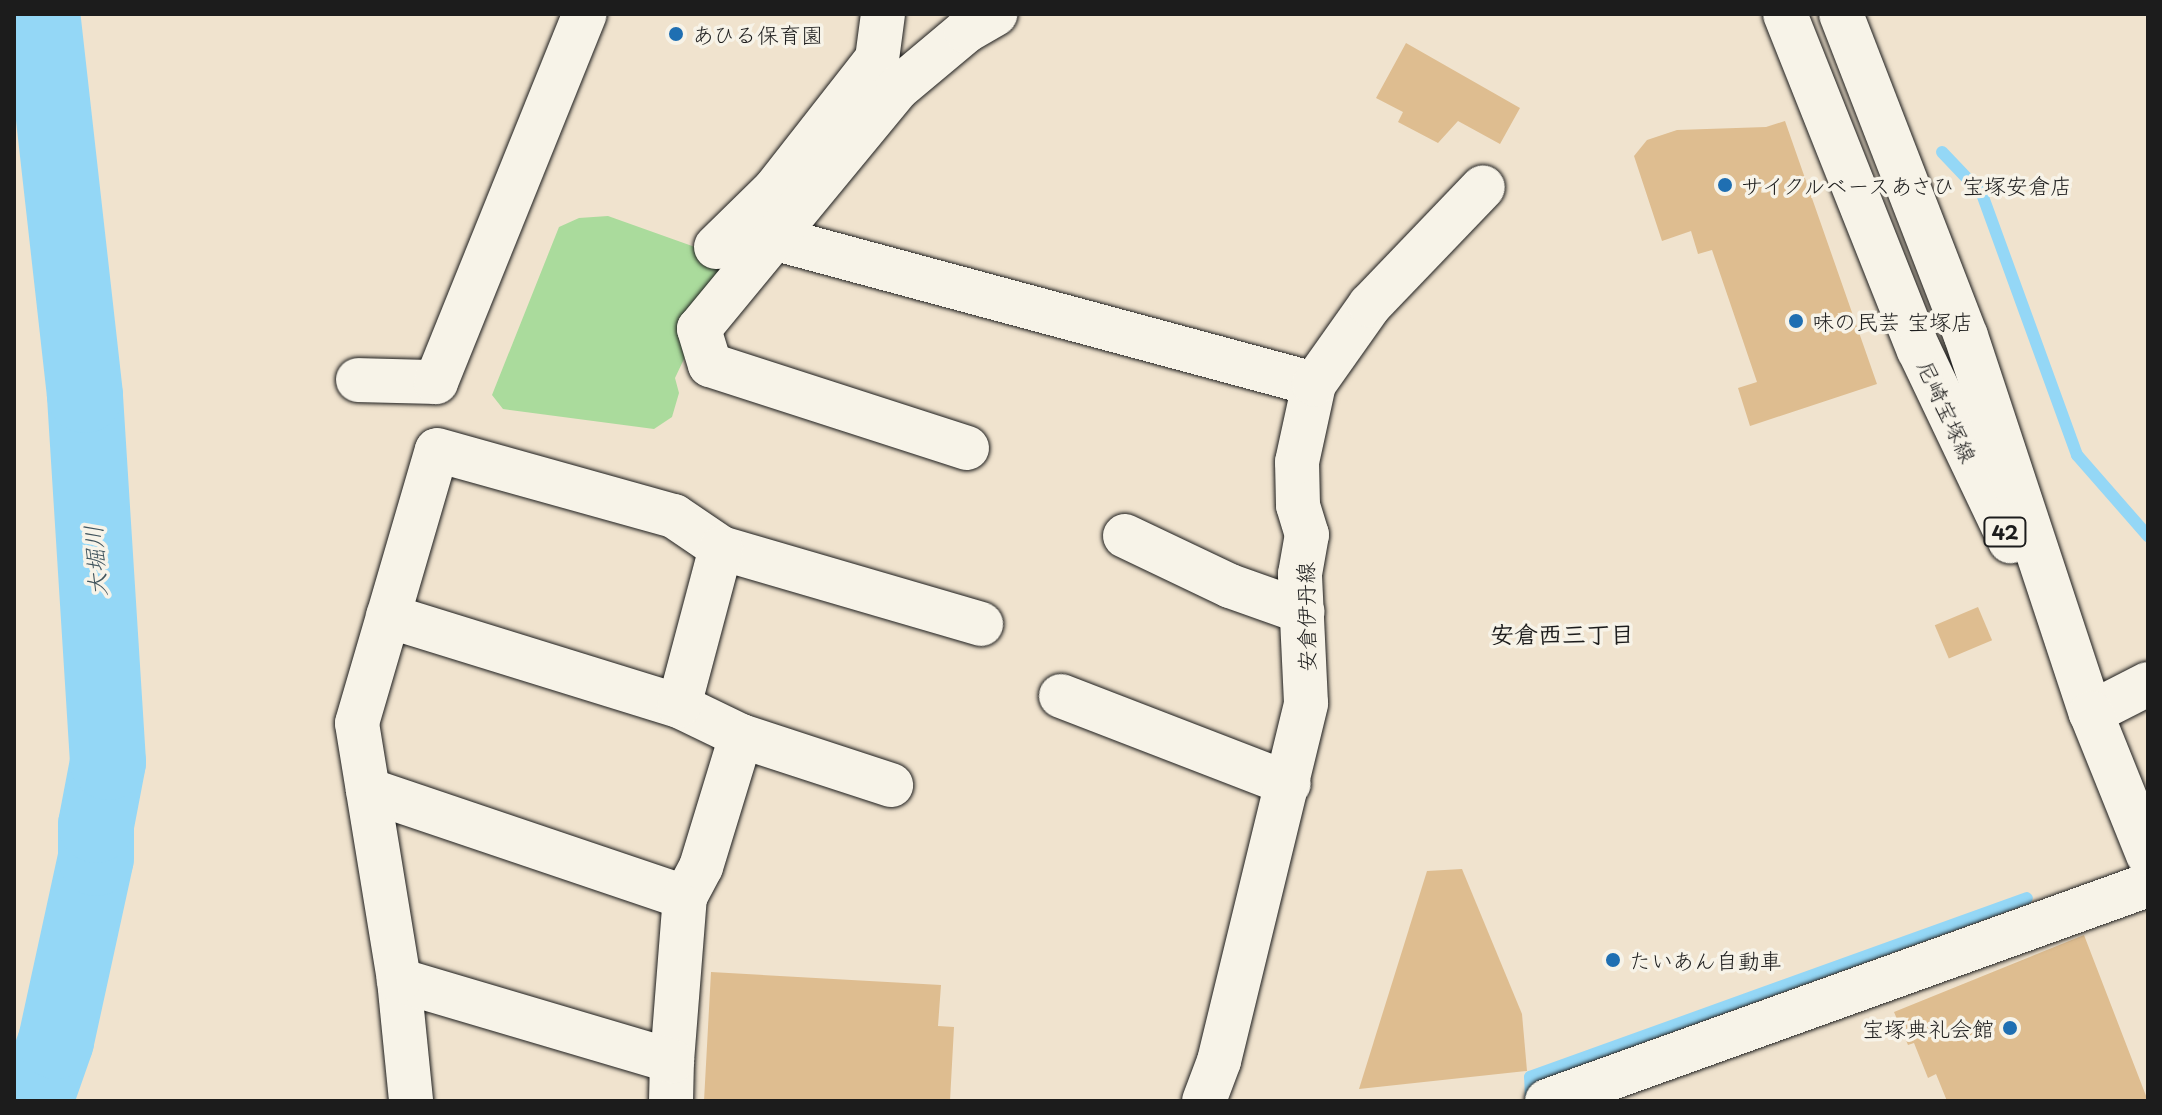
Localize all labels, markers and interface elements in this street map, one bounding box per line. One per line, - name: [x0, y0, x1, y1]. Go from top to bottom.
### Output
- place label: あひる保育園: [692, 21, 824, 47]
- marker: あひる保育園: [667, 25, 685, 43]
- place label: サイクルベースあさひ 宝塚安倉店: [1741, 172, 2078, 198]
- marker: サイクルベースあさひ 宝塚安倉店: [1716, 176, 1734, 194]
- place label: 味の民芸 宝塚店: [1812, 308, 1973, 334]
- marker: 味の民芸 宝塚店: [1787, 312, 1805, 330]
- street label: 尼崎宝塚線: [1913, 356, 1983, 466]
- road number: 42: [1983, 516, 2027, 548]
- water label: 大堀川: [78, 524, 112, 598]
- street label: 安倉伊丹線: [1291, 562, 1319, 672]
- district label: 安倉西三丁目: [1490, 620, 1634, 648]
- place label: たいあん自動車: [1629, 947, 1783, 973]
- marker: たいあん自動車: [1604, 951, 1622, 969]
- place label: 宝塚典礼会館: [1862, 1015, 1994, 1041]
- marker: 宝塚典礼会館: [2001, 1019, 2019, 1037]

